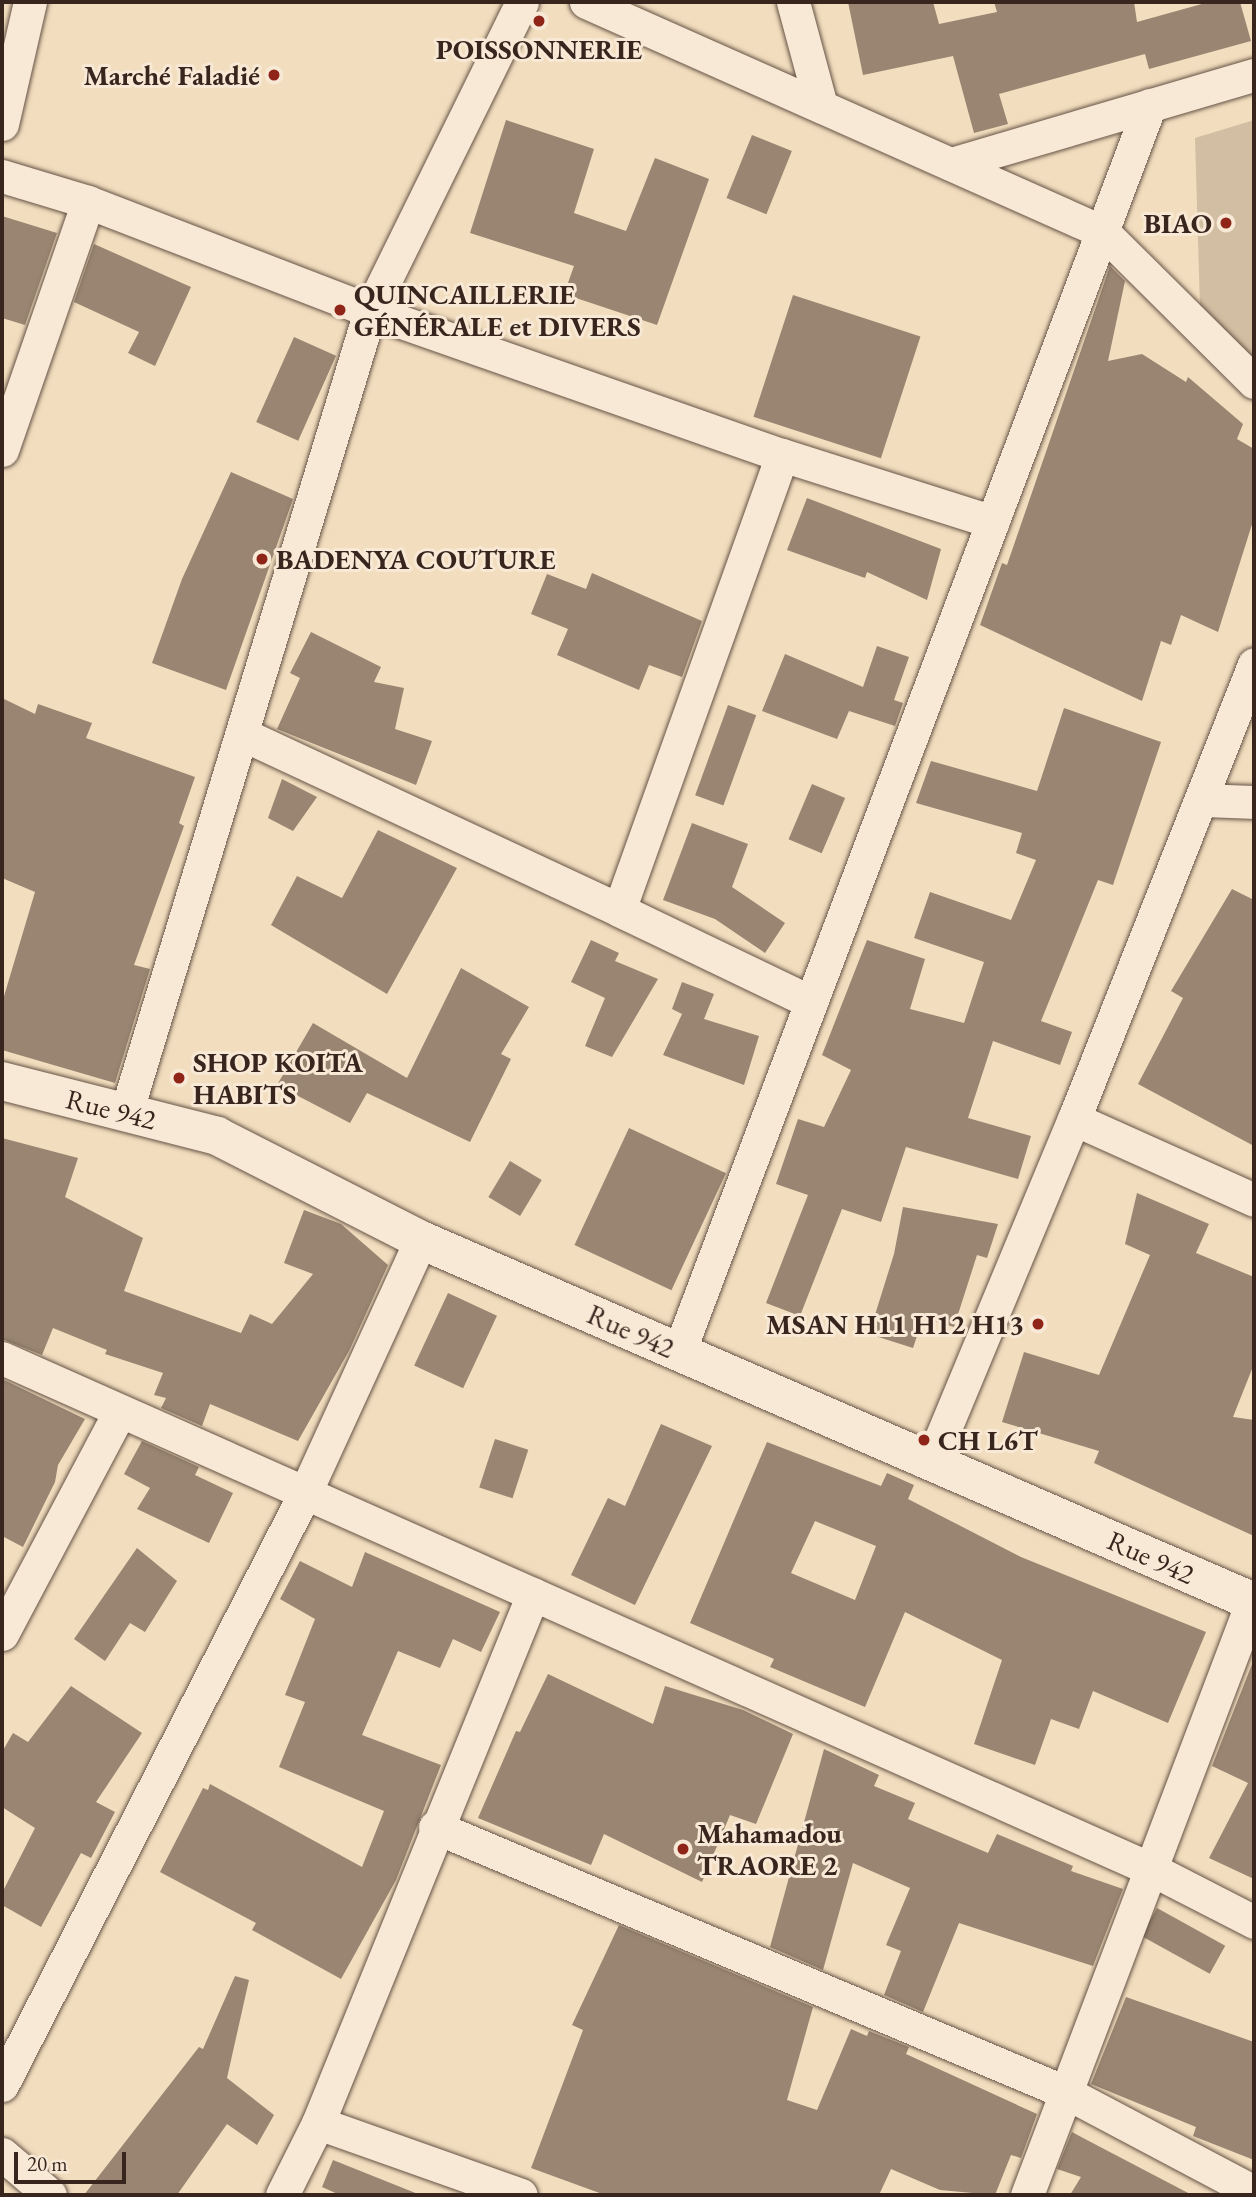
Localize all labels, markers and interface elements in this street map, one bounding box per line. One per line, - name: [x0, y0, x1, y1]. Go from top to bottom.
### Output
- marker: POISSONNERIE: [531, 13, 547, 29]
- place label: POISSONNERIE: [436, 32, 642, 66]
- place label: Marché Faladié: [84, 58, 260, 92]
- marker: Marché Faladié: [266, 67, 282, 83]
- place label: BIAO: [1143, 206, 1212, 240]
- marker: BIAO: [1218, 215, 1234, 231]
- place label: QUINCAILLERIE GÉNÉRALE et DIVERS: [354, 277, 641, 343]
- marker: QUINCAILLERIE GÉNÉRALE et DIVERS: [332, 302, 348, 318]
- place label: BADENYA COUTURE: [276, 542, 556, 576]
- marker: BADENYA COUTURE: [254, 551, 270, 567]
- place label: SHOP KOITA HABITS: [193, 1045, 363, 1111]
- marker: SHOP KOITA HABITS: [171, 1070, 187, 1086]
- street label: Rue 942: [63, 1082, 159, 1136]
- street label: Rue 942: [582, 1297, 680, 1365]
- place label: MSAN H11 H12 H13: [766, 1307, 1024, 1341]
- marker: MSAN H11 H12 H13: [1030, 1316, 1046, 1332]
- place label: CH L6T: [938, 1423, 1038, 1457]
- marker: CH L6T: [916, 1432, 932, 1448]
- street label: Rue 942: [1102, 1523, 1200, 1591]
- place label: Mahamadou TRAORE 2: [697, 1816, 842, 1882]
- marker: Mahamadou TRAORE 2: [675, 1841, 691, 1857]
- scale bar: [18, 2138, 130, 2182]
- text: 20 m: [27, 2150, 68, 2177]

